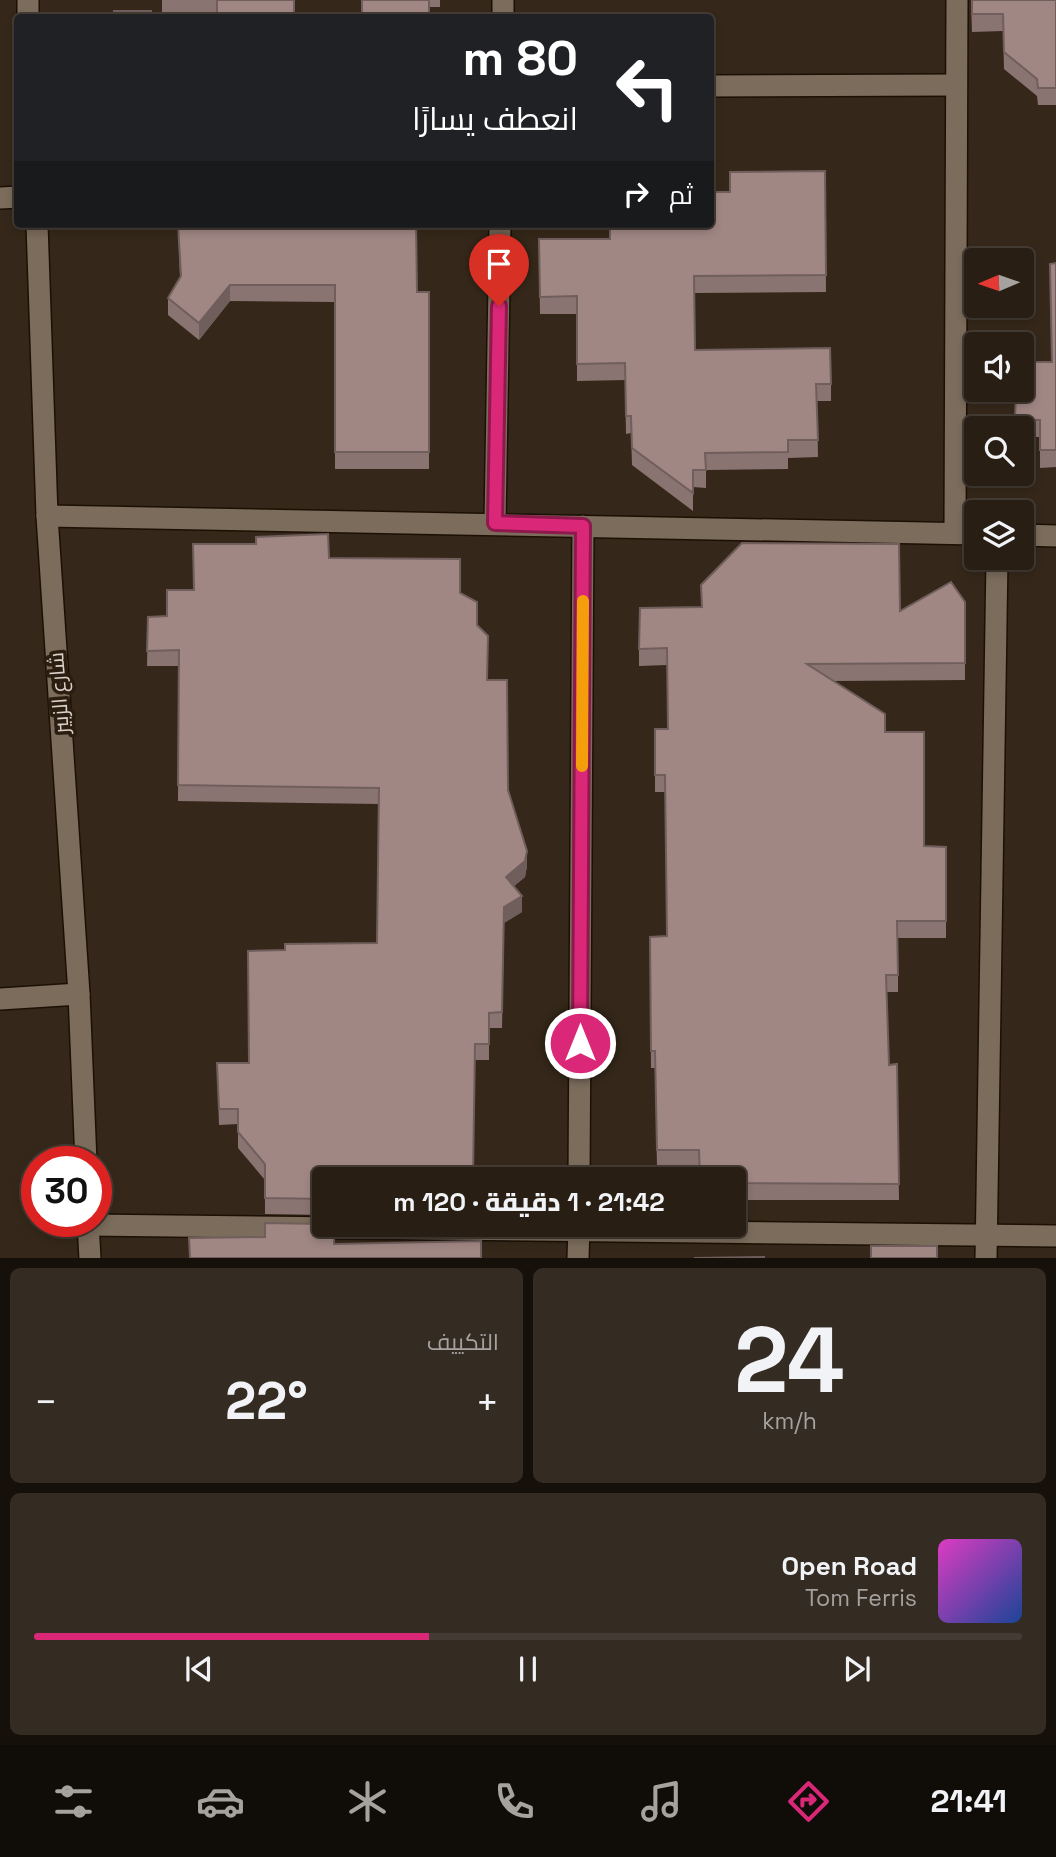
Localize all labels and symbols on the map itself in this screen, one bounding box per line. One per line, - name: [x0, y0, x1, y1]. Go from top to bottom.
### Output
- pin: [469, 234, 529, 306]
- north arrow: [964, 248, 1034, 318]
- street label: شارع الزبير: [42, 651, 76, 736]
- position arrow: [543, 1006, 617, 1080]
- speed limit sign: 30: [21, 1146, 112, 1237]

